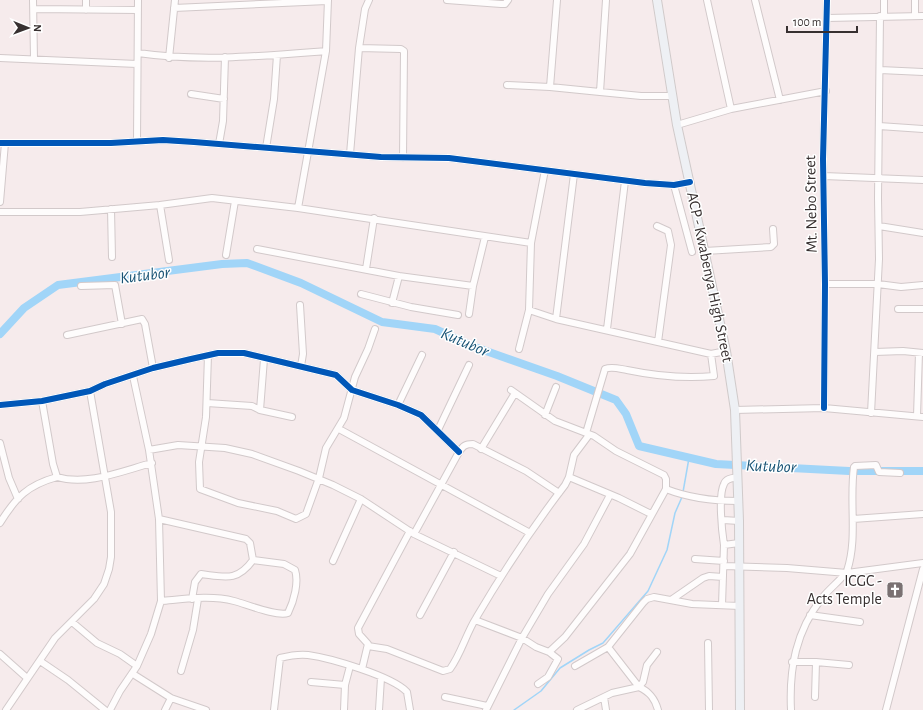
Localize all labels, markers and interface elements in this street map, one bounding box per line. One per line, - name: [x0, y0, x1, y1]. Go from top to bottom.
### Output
- north arrow: [8, 8, 48, 48]
- scale bar: [787, 8, 857, 34]
- text: 100 m: [793, 16, 821, 28]
- text: N: [32, 24, 43, 32]
- street label: Mt. Nebo Street: [802, 155, 820, 253]
- street label: ACP - Kwabenya High Street: [683, 190, 736, 364]
- water label: Kutubor: [119, 263, 171, 286]
- water label: Kutubor: [439, 324, 492, 360]
- water label: Kutubor: [746, 457, 797, 475]
- place label: ICGC - Acts Temple: [807, 573, 882, 607]
- church icon: ICGC - Acts Temple: [885, 580, 905, 600]

